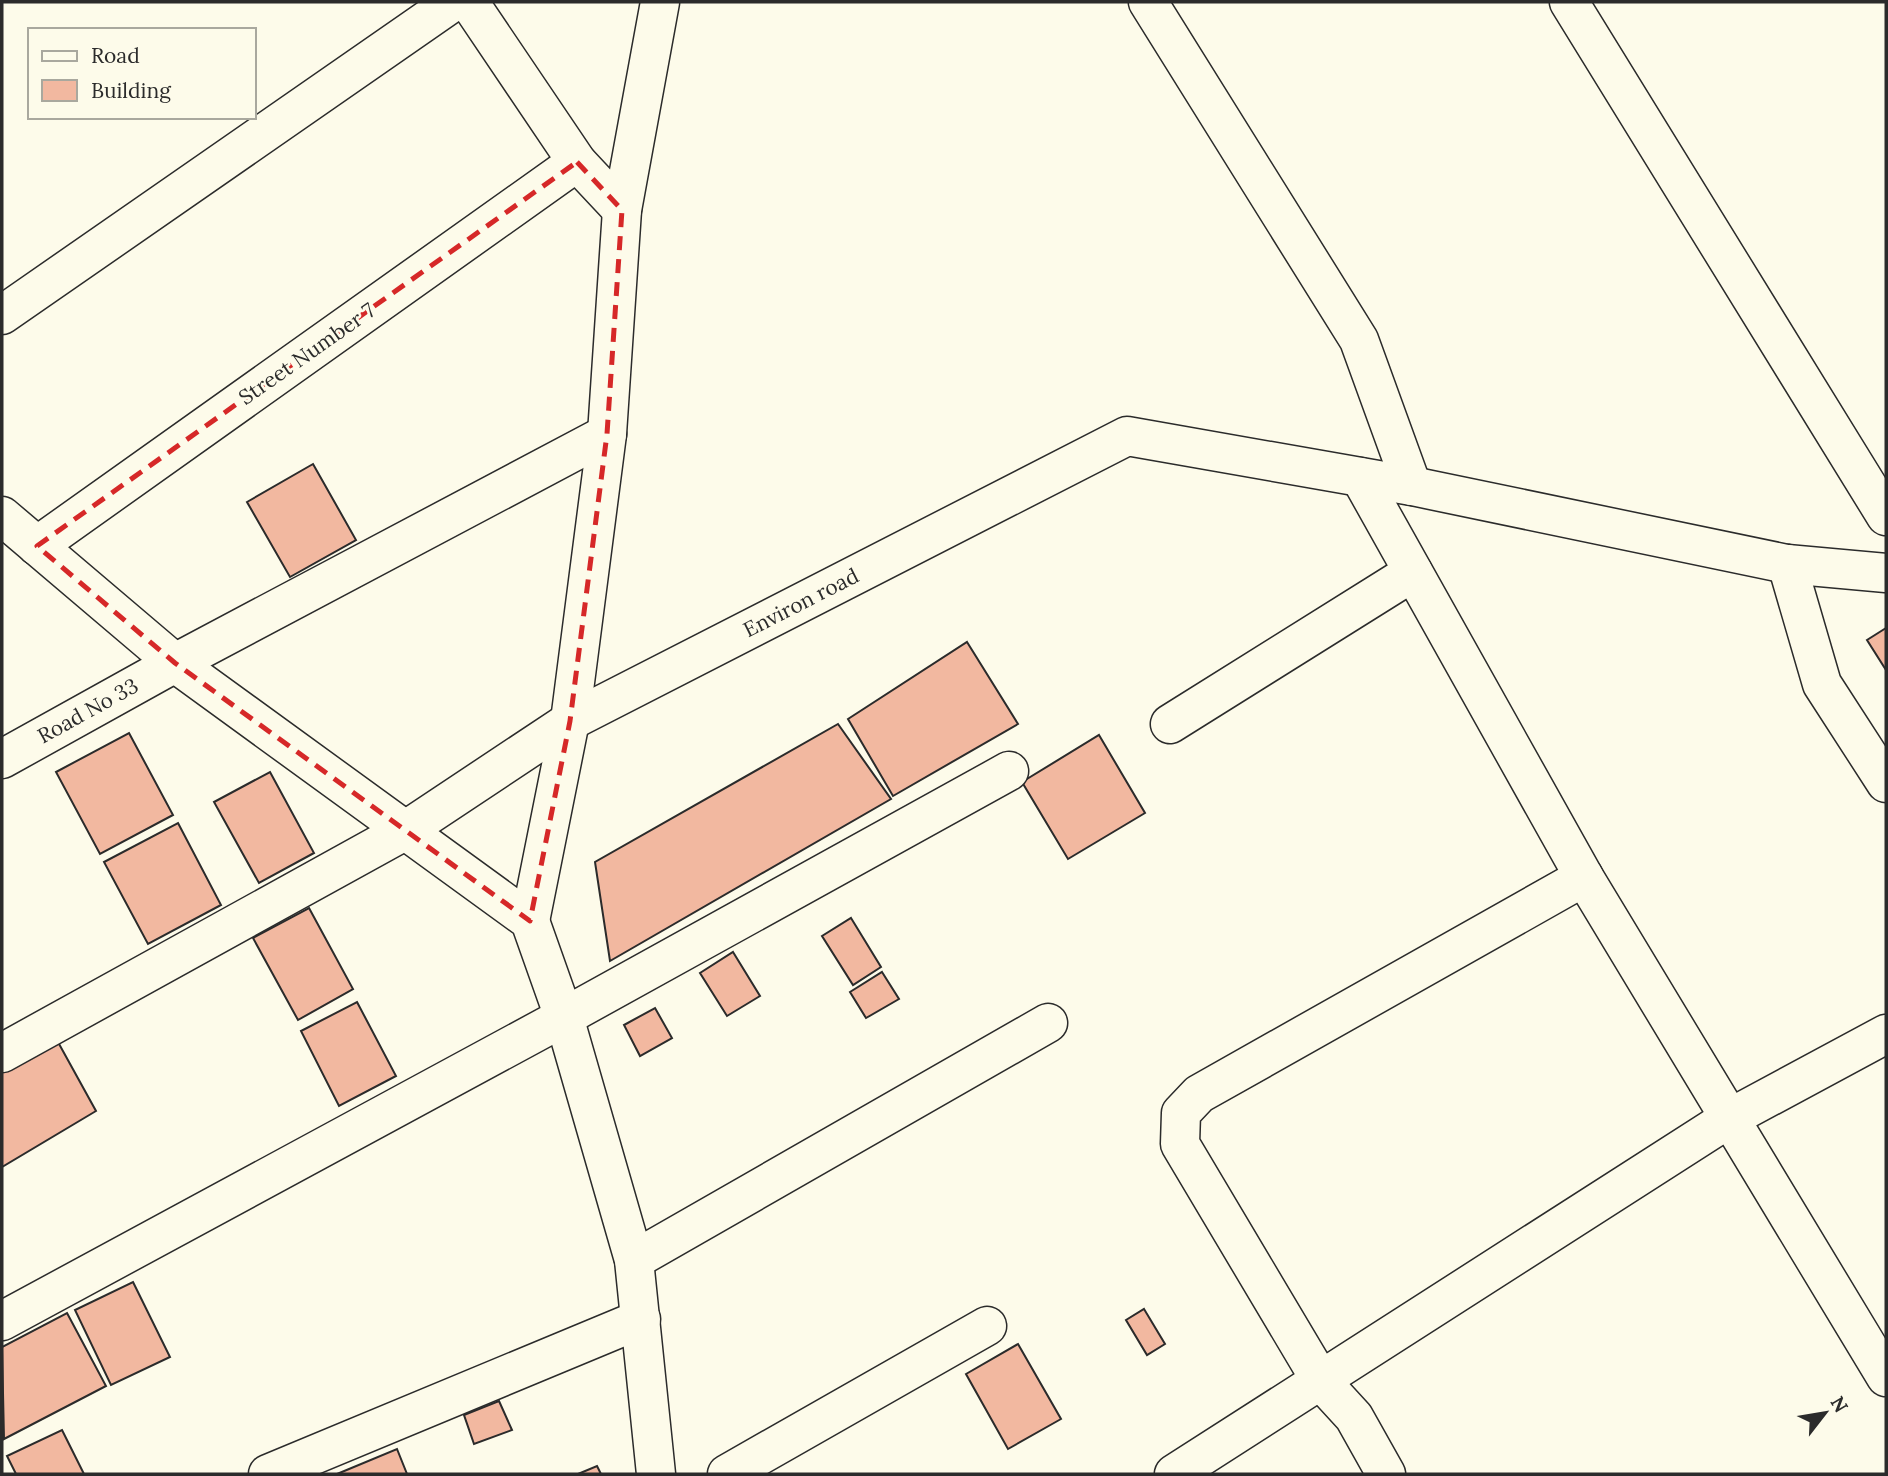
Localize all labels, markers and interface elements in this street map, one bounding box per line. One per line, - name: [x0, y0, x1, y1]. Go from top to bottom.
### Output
- legend: [28, 28, 256, 119]
- text: Road: [91, 42, 140, 69]
- text: Building: [91, 77, 171, 104]
- street label: Street Number 7: [233, 296, 380, 411]
- street label: Environ road: [738, 562, 863, 643]
- street label: Road No 33: [33, 672, 143, 749]
- north arrow: [1790, 1378, 1860, 1448]
- text: N: [1826, 1392, 1854, 1417]

